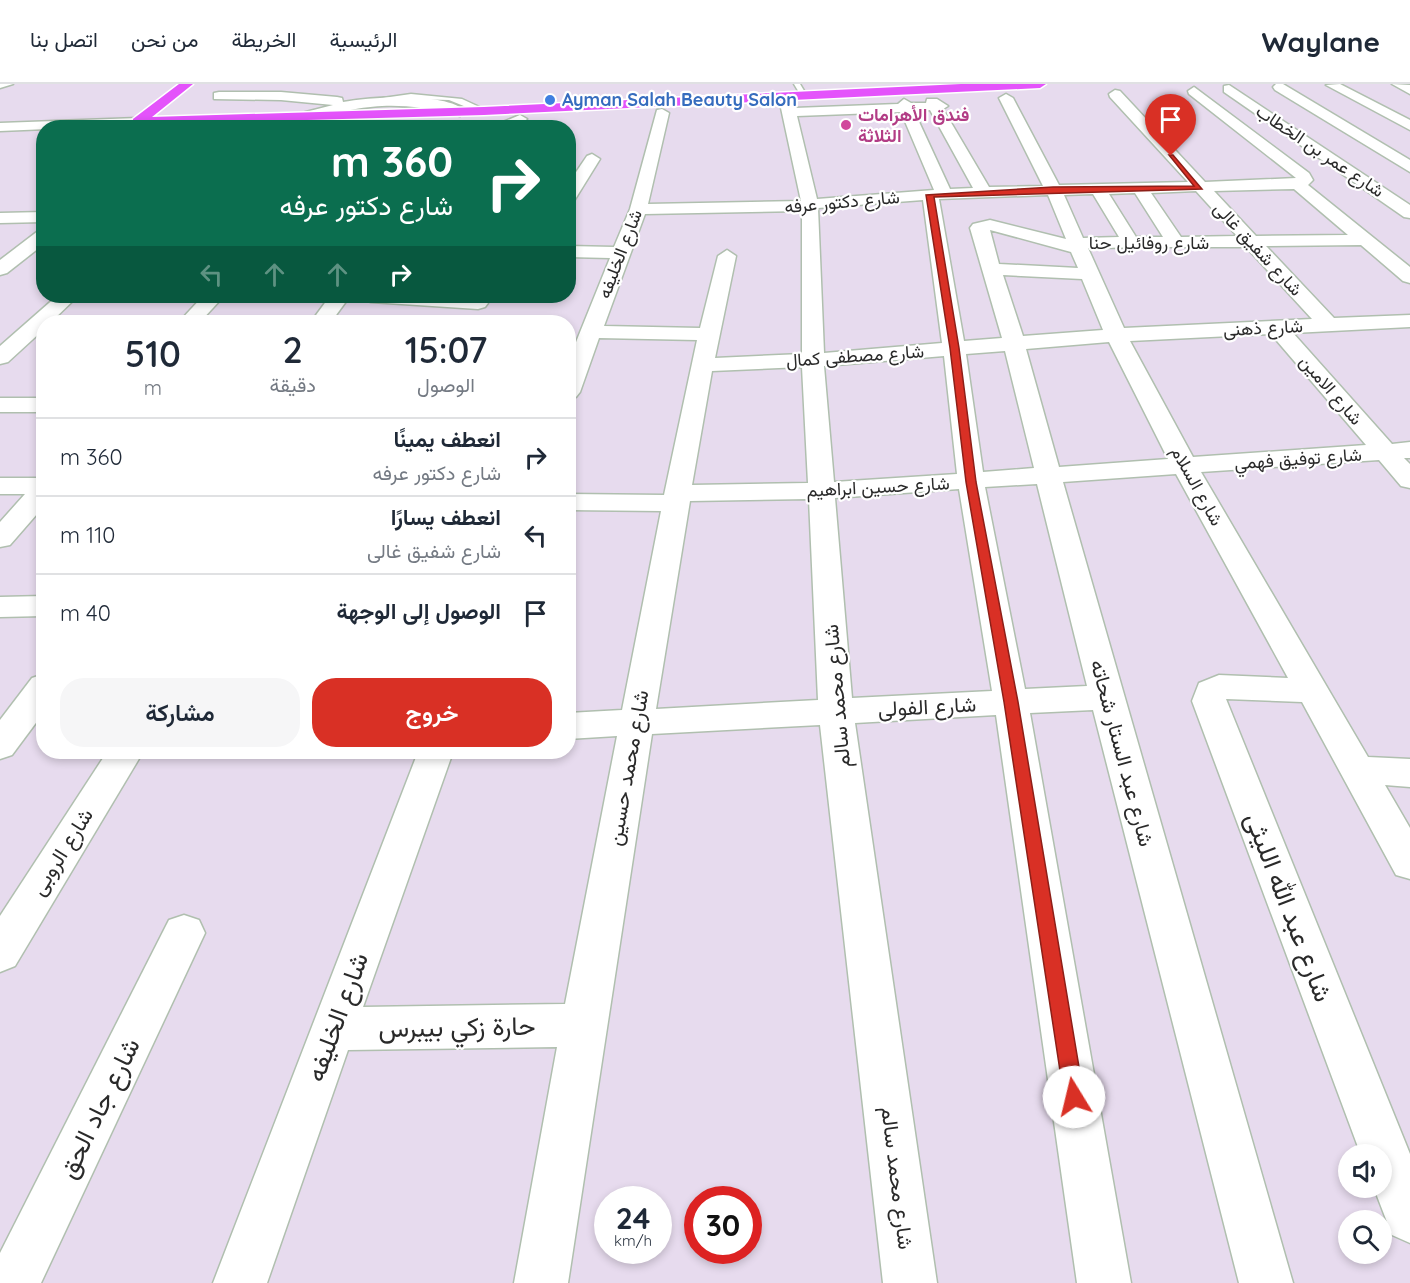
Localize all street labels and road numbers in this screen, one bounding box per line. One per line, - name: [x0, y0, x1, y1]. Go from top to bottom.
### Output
- street label: شارع عمر بن الخطاب: [1251, 99, 1389, 203]
- street label: شارع دكتور عرفه: [783, 185, 901, 219]
- street label: شارع شفيق غالى: [1208, 197, 1308, 301]
- street label: شارع الخليفه: [592, 206, 648, 302]
- street label: شارع روفائيل حنا: [1089, 231, 1209, 255]
- street label: شارع ذهنى: [1222, 314, 1304, 342]
- street label: شارع مصطفى كمال: [785, 339, 925, 373]
- street label: شارع الامين: [1294, 350, 1368, 430]
- street label: شارع السلام: [1165, 442, 1229, 530]
- street label: شارع توفيق فهمي: [1233, 443, 1363, 478]
- street label: شارع حسين ابراهيم: [806, 471, 950, 503]
- street label: شارع محمد سالم: [817, 623, 857, 769]
- street label: شارع عبد الستار شحاته: [1084, 656, 1160, 850]
- street label: شارع محمد حسين: [601, 688, 655, 848]
- street label: شارع الفولى: [877, 690, 977, 724]
- street label: شارع الروبى: [24, 803, 100, 901]
- street label: شارع عبد الله الليثى: [1236, 807, 1341, 1007]
- street label: شارع الخليفه: [298, 948, 377, 1086]
- street label: حارة زكي بيبرس: [378, 1009, 536, 1049]
- street label: شارع جاد الحق: [50, 1032, 149, 1184]
- street label: شارع محمد سالم: [874, 1105, 920, 1251]

